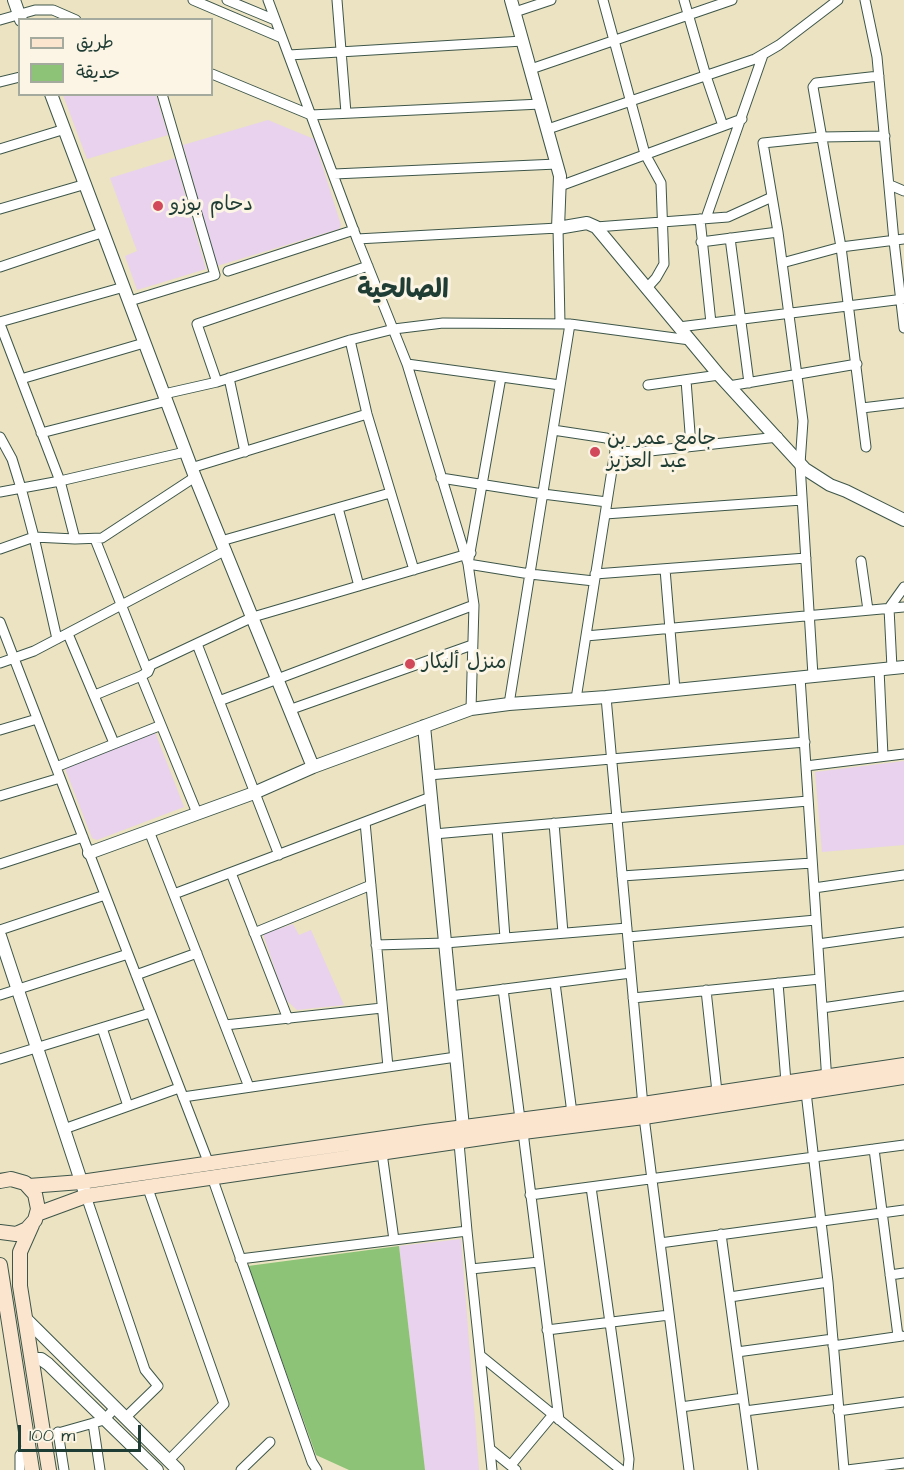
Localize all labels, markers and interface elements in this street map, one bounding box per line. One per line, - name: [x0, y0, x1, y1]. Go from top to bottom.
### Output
- legend: [18, 18, 213, 96]
- text: طريق: [76, 30, 114, 55]
- text: حديقة: [76, 60, 120, 85]
- place label: دحام بوزو: [170, 194, 253, 218]
- marker: دحام بوزو: [151, 199, 165, 213]
- district label: الصالحية: [357, 276, 449, 308]
- place label: جامع عمر بن عبد العزيز: [607, 428, 716, 475]
- marker: جامع عمر بن عبد العزيز: [588, 445, 602, 459]
- place label: منزل أليكار: [422, 652, 506, 676]
- marker: منزل أليكار: [403, 657, 417, 671]
- scale bar: [21, 1413, 144, 1451]
- text: 100 m: [29, 1423, 75, 1448]

